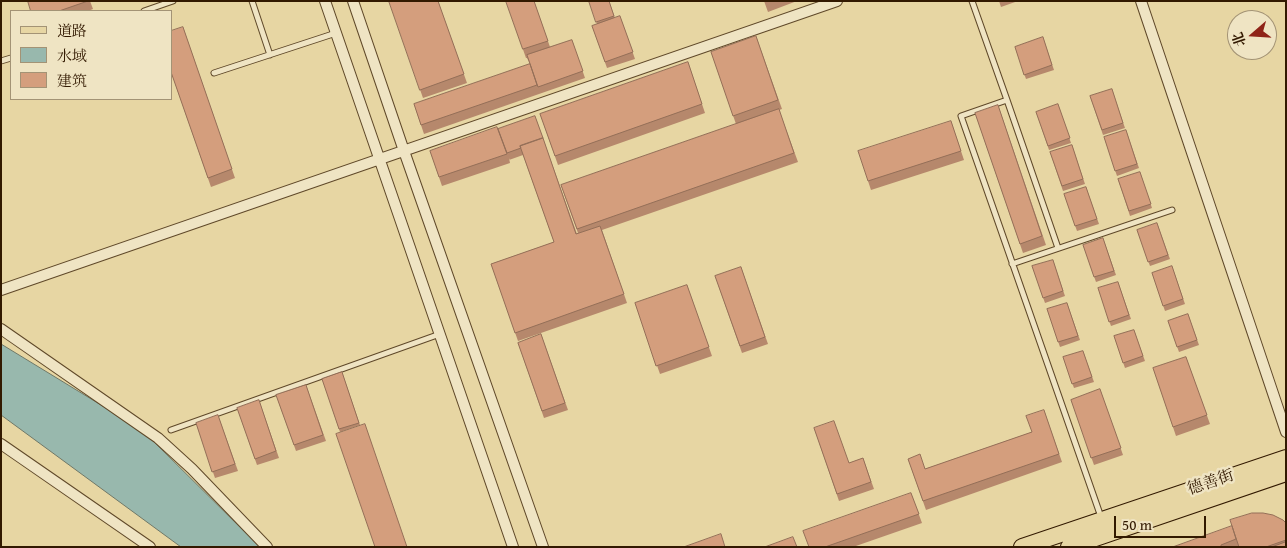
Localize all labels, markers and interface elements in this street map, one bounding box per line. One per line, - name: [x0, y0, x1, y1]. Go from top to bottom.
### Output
- legend: [10, 10, 172, 100]
- north arrow: [1227, 10, 1277, 60]
- text: 道路: [57, 20, 87, 41]
- text: 北: [1227, 30, 1250, 49]
- text: 水域: [57, 45, 87, 66]
- text: 建筑: [57, 70, 87, 91]
- street label: 德善街: [1185, 466, 1237, 500]
- scale bar: [1117, 506, 1210, 538]
- text: 50 m: [1122, 514, 1152, 535]

